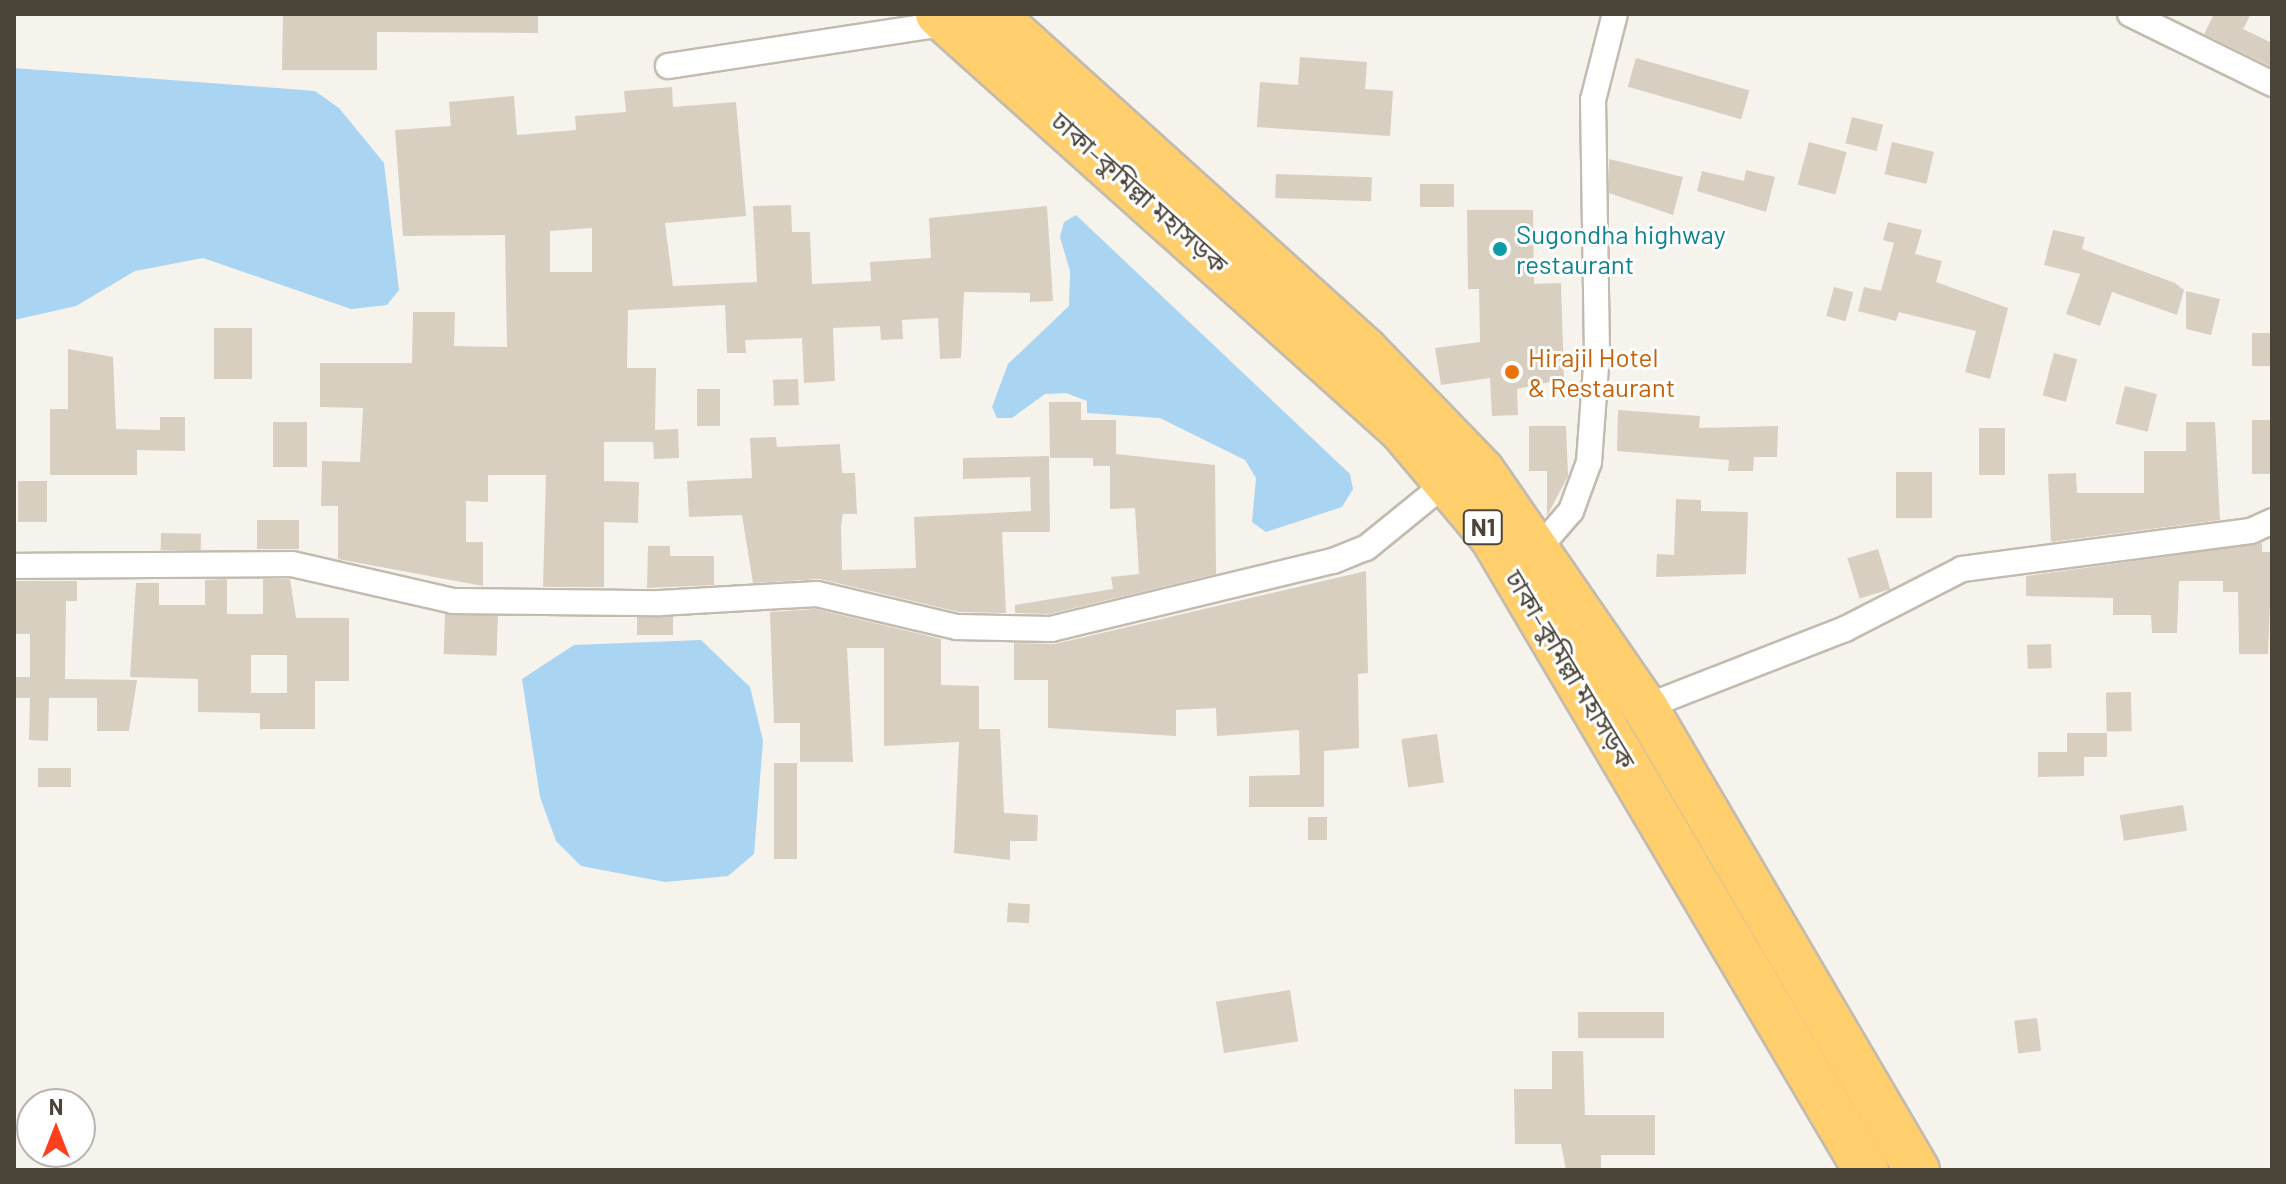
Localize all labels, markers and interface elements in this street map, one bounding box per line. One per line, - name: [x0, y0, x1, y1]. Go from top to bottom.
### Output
- street label: ঢাকা–কুমিল্লা মহাসড়ক: [1045, 105, 1235, 279]
- place label: Sugondha highway restaurant: [1516, 218, 1726, 280]
- marker: Sugondha highway restaurant: [1491, 240, 1509, 258]
- place label: Hirajil Hotel & Restaurant: [1528, 341, 1675, 402]
- marker: Hirajil Hotel & Restaurant: [1503, 363, 1521, 381]
- road number: N1: [1461, 507, 1505, 547]
- street label: ঢাকা–কুমিল্লা মহাসড়ক: [1499, 564, 1643, 774]
- north arrow: [16, 1088, 96, 1168]
- text: N: [49, 1093, 63, 1119]

